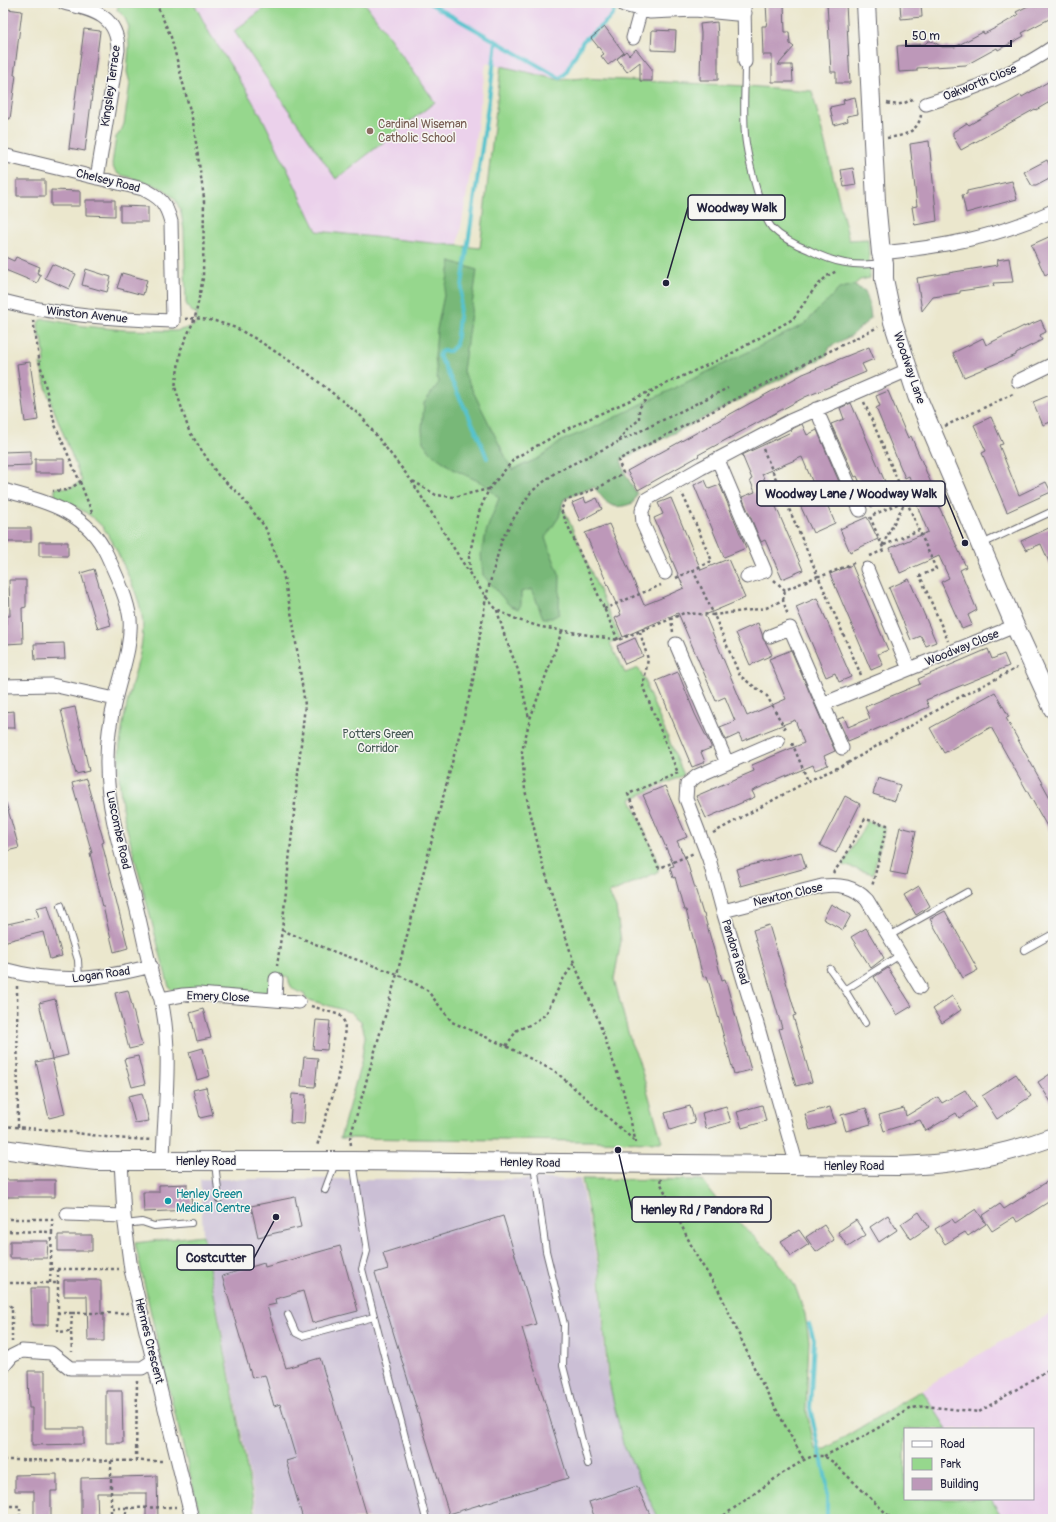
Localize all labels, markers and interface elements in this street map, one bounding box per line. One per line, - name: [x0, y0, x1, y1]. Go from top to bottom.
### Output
- scale bar: [906, 22, 1011, 48]
- text: 50 m: [912, 29, 940, 44]
- street label: Kingsley Terrace: [98, 44, 124, 128]
- street label: Oakworth Close: [941, 61, 1019, 105]
- place label: Cardinal Wiseman Catholic School: [378, 117, 467, 146]
- marker: Cardinal Wiseman Catholic School: [365, 126, 375, 136]
- street label: Chelsey Road: [74, 166, 142, 196]
- callout: Woodway Walk: [688, 195, 785, 220]
- text: Woodway Walk: [697, 200, 778, 216]
- street label: Winston Avenue: [46, 303, 128, 327]
- street label: Woodway Lane: [890, 330, 928, 406]
- callout: Woodway Lane / Woodway Walk: [757, 481, 945, 506]
- text: Woodway Lane / Woodway Walk: [765, 486, 938, 502]
- street label: Woodway Close: [923, 626, 1001, 670]
- park label: Potters Green Corridor: [342, 727, 414, 756]
- street label: Luscombe Road: [102, 789, 134, 871]
- street label: Newton Close: [752, 880, 824, 910]
- street label: Pandora Road: [718, 918, 752, 987]
- street label: Logan Road: [71, 963, 131, 987]
- street label: Emery Close: [186, 988, 250, 1006]
- street label: Henley Road: [176, 1154, 237, 1169]
- street label: Henley Road: [499, 1155, 561, 1171]
- street label: Henley Road: [824, 1159, 885, 1174]
- place label: Henley Green Medical Centre: [176, 1187, 250, 1216]
- marker: Henley Green Medical Centre: [163, 1196, 173, 1206]
- callout: Henley Rd / Pandora Rd: [632, 1197, 771, 1222]
- text: Henley Rd / Pandora Rd: [640, 1202, 764, 1218]
- callout: Costcutter: [177, 1245, 254, 1270]
- text: Costcutter: [186, 1250, 247, 1266]
- street label: Hermes Crescent: [131, 1297, 167, 1386]
- legend: [904, 1428, 1034, 1500]
- text: Road: [940, 1437, 965, 1452]
- text: Park: [940, 1457, 961, 1472]
- text: Building: [940, 1477, 979, 1492]

